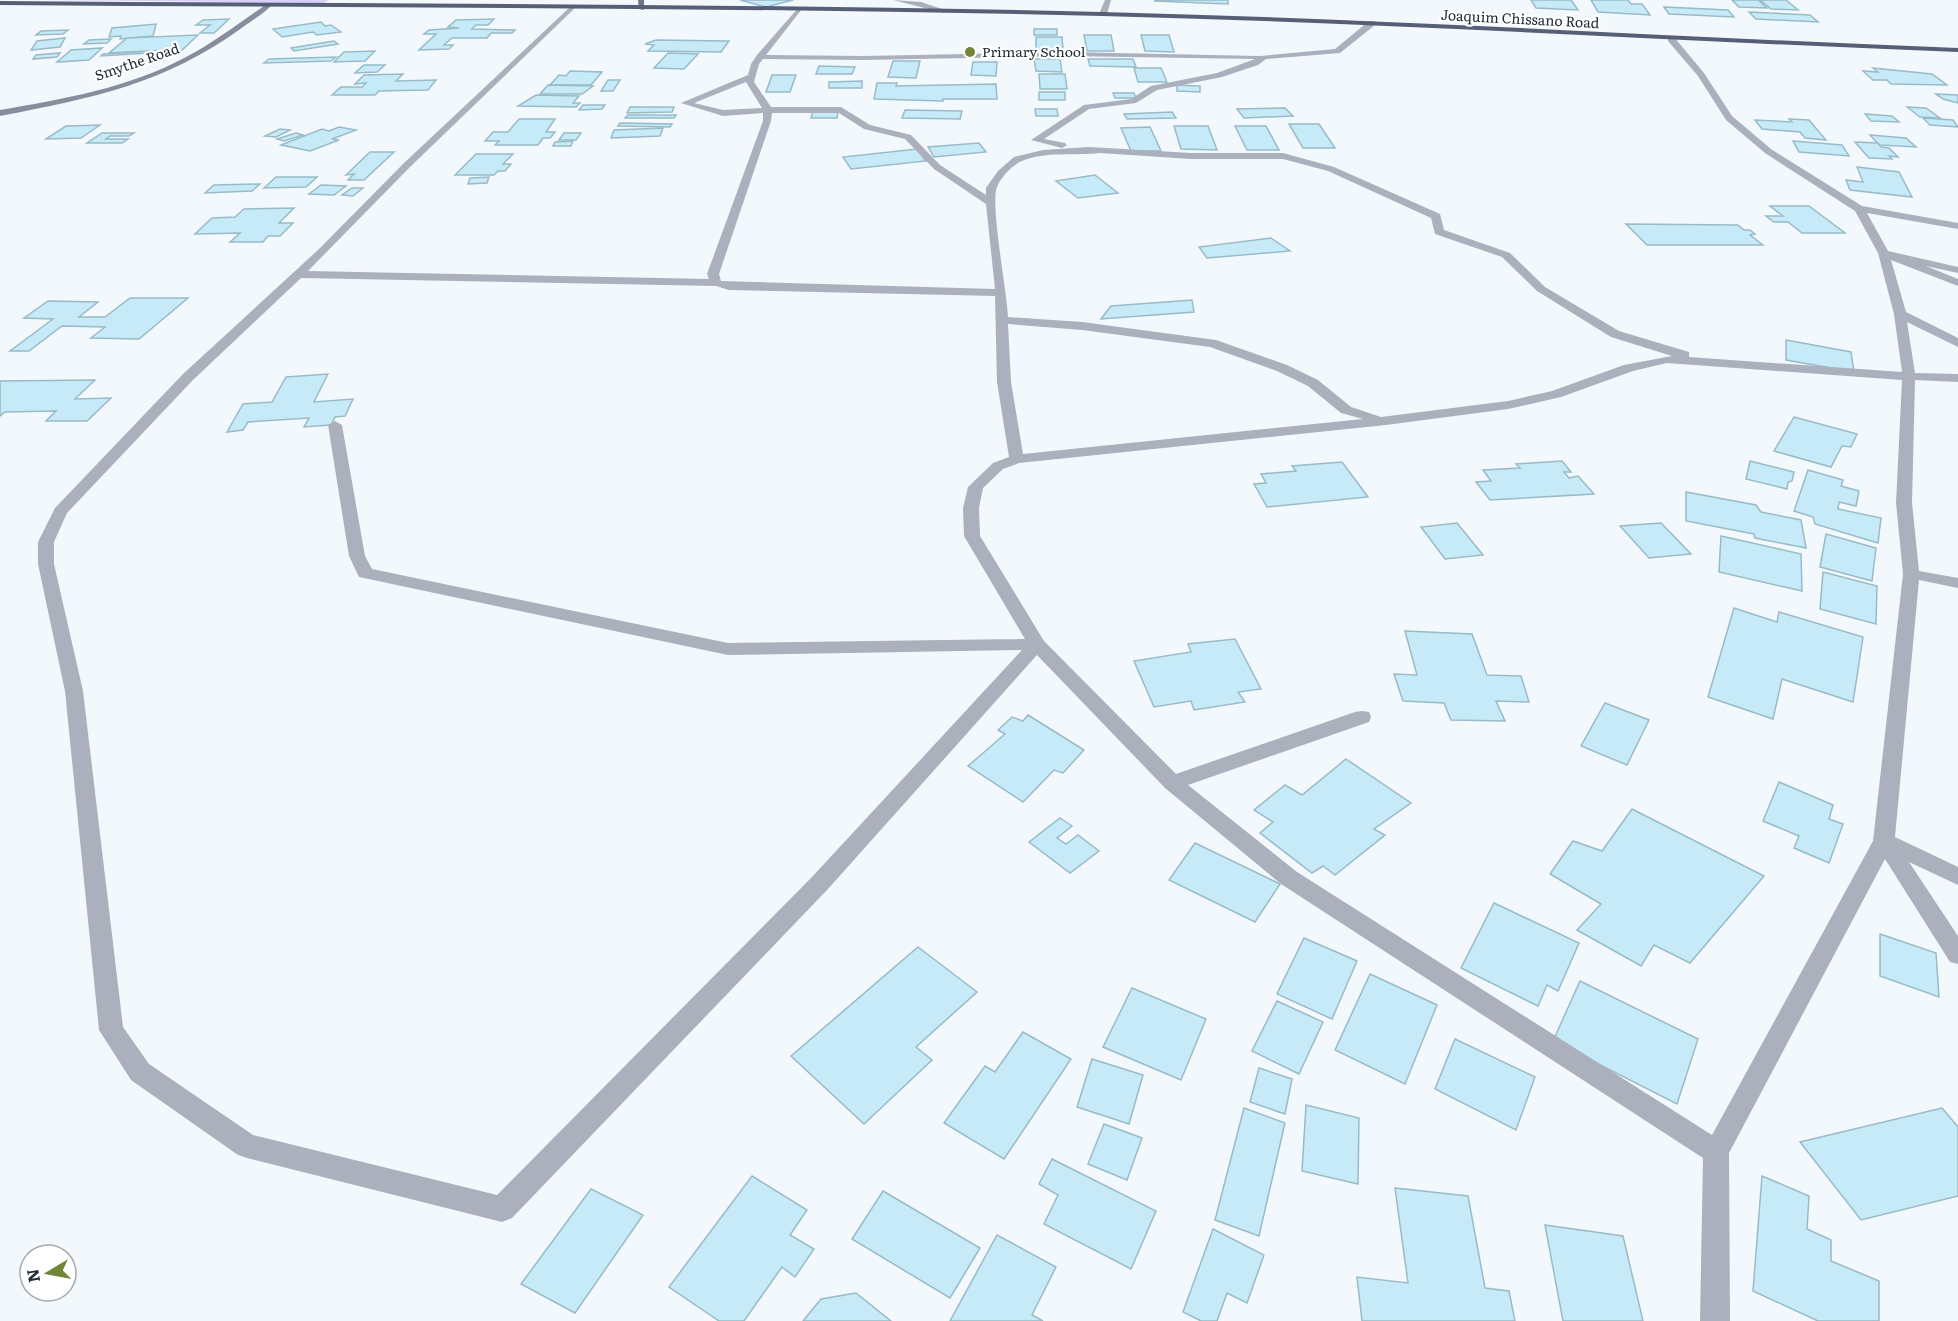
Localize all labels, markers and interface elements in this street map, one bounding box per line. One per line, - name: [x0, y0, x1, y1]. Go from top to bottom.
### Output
- street label: Joaquim Chissano Road: [1440, 4, 1600, 32]
- street label: Smythe Road: [92, 37, 182, 85]
- place label: Primary School: [982, 41, 1086, 61]
- marker: Primary School: [963, 45, 977, 59]
- north arrow: [18, 1243, 78, 1303]
- text: N: [19, 1267, 45, 1284]

